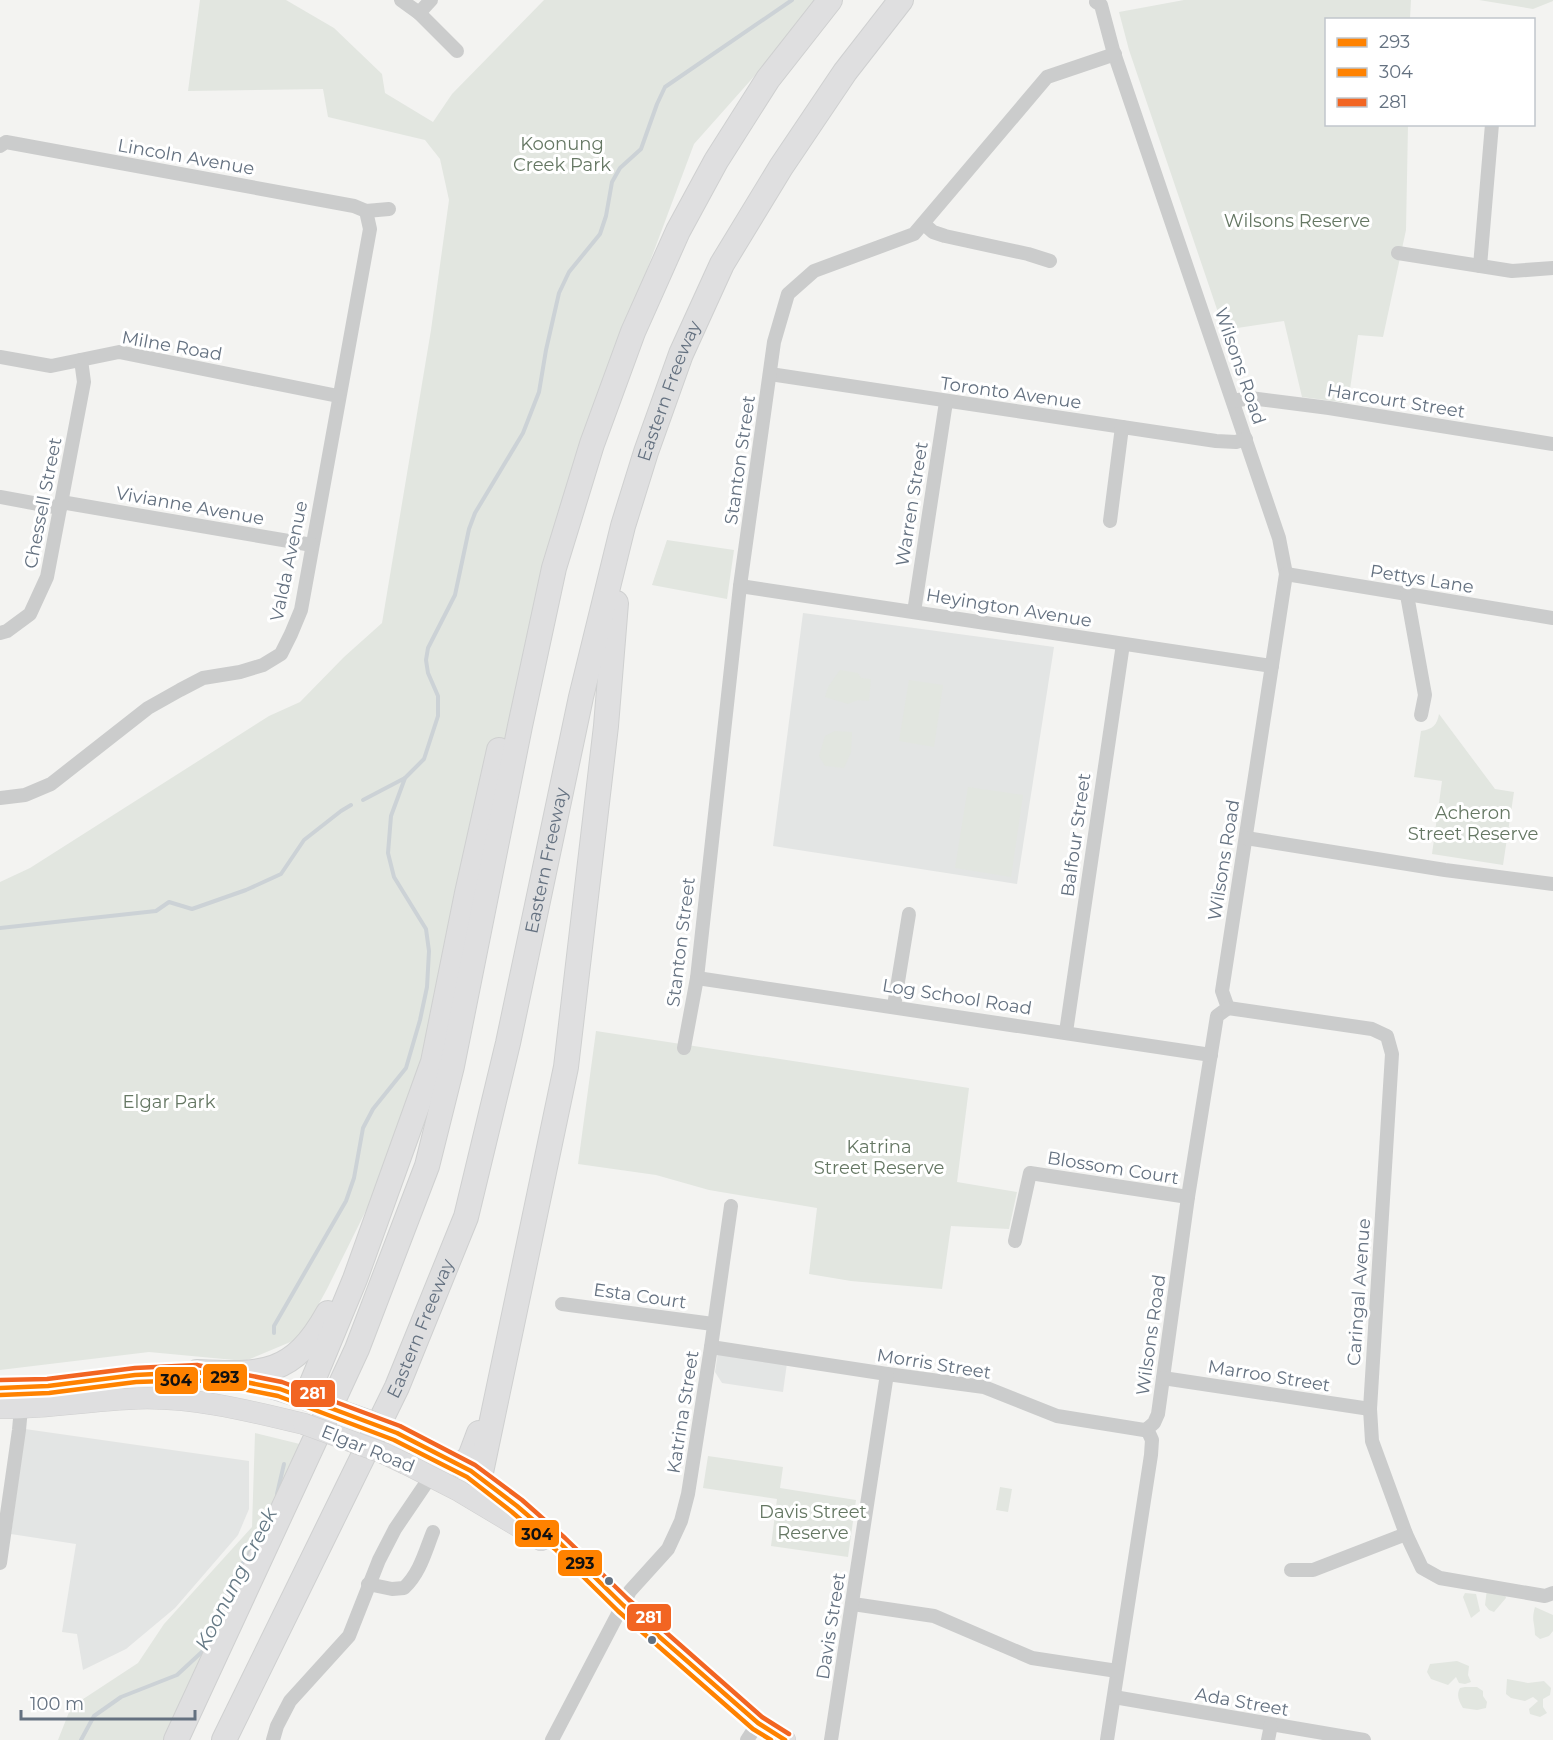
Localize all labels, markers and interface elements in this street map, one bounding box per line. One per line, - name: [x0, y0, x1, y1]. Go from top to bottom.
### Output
- legend: [1325, 18, 1535, 126]
- text: 293: [1379, 31, 1410, 53]
- text: 304: [1379, 61, 1413, 83]
- text: 281: [1379, 91, 1407, 113]
- park label: Koonung Creek Park: [513, 133, 611, 176]
- street label: Lincoln Avenue: [116, 134, 256, 180]
- park label: Wilsons Reserve: [1224, 210, 1370, 232]
- street label: Wilsons Road: [1210, 305, 1270, 427]
- street label: Eastern Freeway: [633, 317, 706, 464]
- street label: Milne Road: [120, 326, 224, 366]
- street label: Toronto Avenue: [939, 372, 1083, 414]
- street label: Harcourt Street: [1325, 379, 1467, 423]
- street label: Stanton Street: [720, 394, 760, 526]
- street label: Chessell Street: [20, 436, 66, 570]
- street label: Warren Street: [891, 440, 933, 568]
- street label: Vivianne Avenue: [114, 482, 266, 530]
- street label: Valda Avenue: [266, 499, 313, 623]
- street label: Pettys Lane: [1369, 560, 1476, 598]
- street label: Heyington Avenue: [925, 584, 1094, 632]
- street label: Balfour Street: [1056, 772, 1096, 898]
- street label: Eastern Freeway: [520, 785, 573, 936]
- street label: Wilsons Road: [1204, 798, 1244, 922]
- park label: Acheron Street Reserve: [1408, 802, 1538, 845]
- street label: Stanton Street: [662, 876, 700, 1008]
- street label: Log School Road: [881, 974, 1033, 1020]
- park label: Elgar Park: [123, 1091, 216, 1113]
- park label: Katrina Street Reserve: [814, 1136, 944, 1179]
- street label: Blossom Court: [1046, 1147, 1180, 1189]
- street label: Caringal Avenue: [1343, 1217, 1375, 1366]
- street label: Eastern Freeway: [382, 1256, 459, 1402]
- street label: Wilsons Road: [1132, 1273, 1170, 1397]
- street label: Esta Court: [592, 1279, 688, 1313]
- street label: Morris Street: [875, 1344, 993, 1384]
- street label: Katrina Street: [662, 1349, 704, 1475]
- street label: Marroo Street: [1206, 1355, 1332, 1397]
- line badge: 293: [202, 1363, 248, 1392]
- line badge: 304: [154, 1366, 199, 1395]
- text: 293: [211, 1368, 239, 1387]
- text: 304: [159, 1371, 192, 1390]
- line badge: 281: [290, 1379, 336, 1408]
- text: 281: [300, 1384, 326, 1403]
- street label: Elgar Road: [318, 1420, 418, 1478]
- park label: Davis Street Reserve: [759, 1501, 867, 1544]
- water label: Koonung Creek: [190, 1503, 283, 1654]
- line badge: 304: [514, 1519, 560, 1548]
- text: 304: [520, 1525, 553, 1544]
- line badge: 293: [557, 1549, 603, 1577]
- text: 293: [566, 1554, 594, 1573]
- street label: Davis Street: [812, 1571, 850, 1681]
- unlabelled marker: [603, 1575, 615, 1587]
- line badge: 281: [626, 1603, 672, 1632]
- text: 281: [636, 1608, 662, 1627]
- unlabelled marker: [646, 1634, 658, 1646]
- scale bar: [21, 1683, 195, 1721]
- street label: Ada Street: [1193, 1683, 1291, 1721]
- text: 100 m: [30, 1693, 84, 1715]

